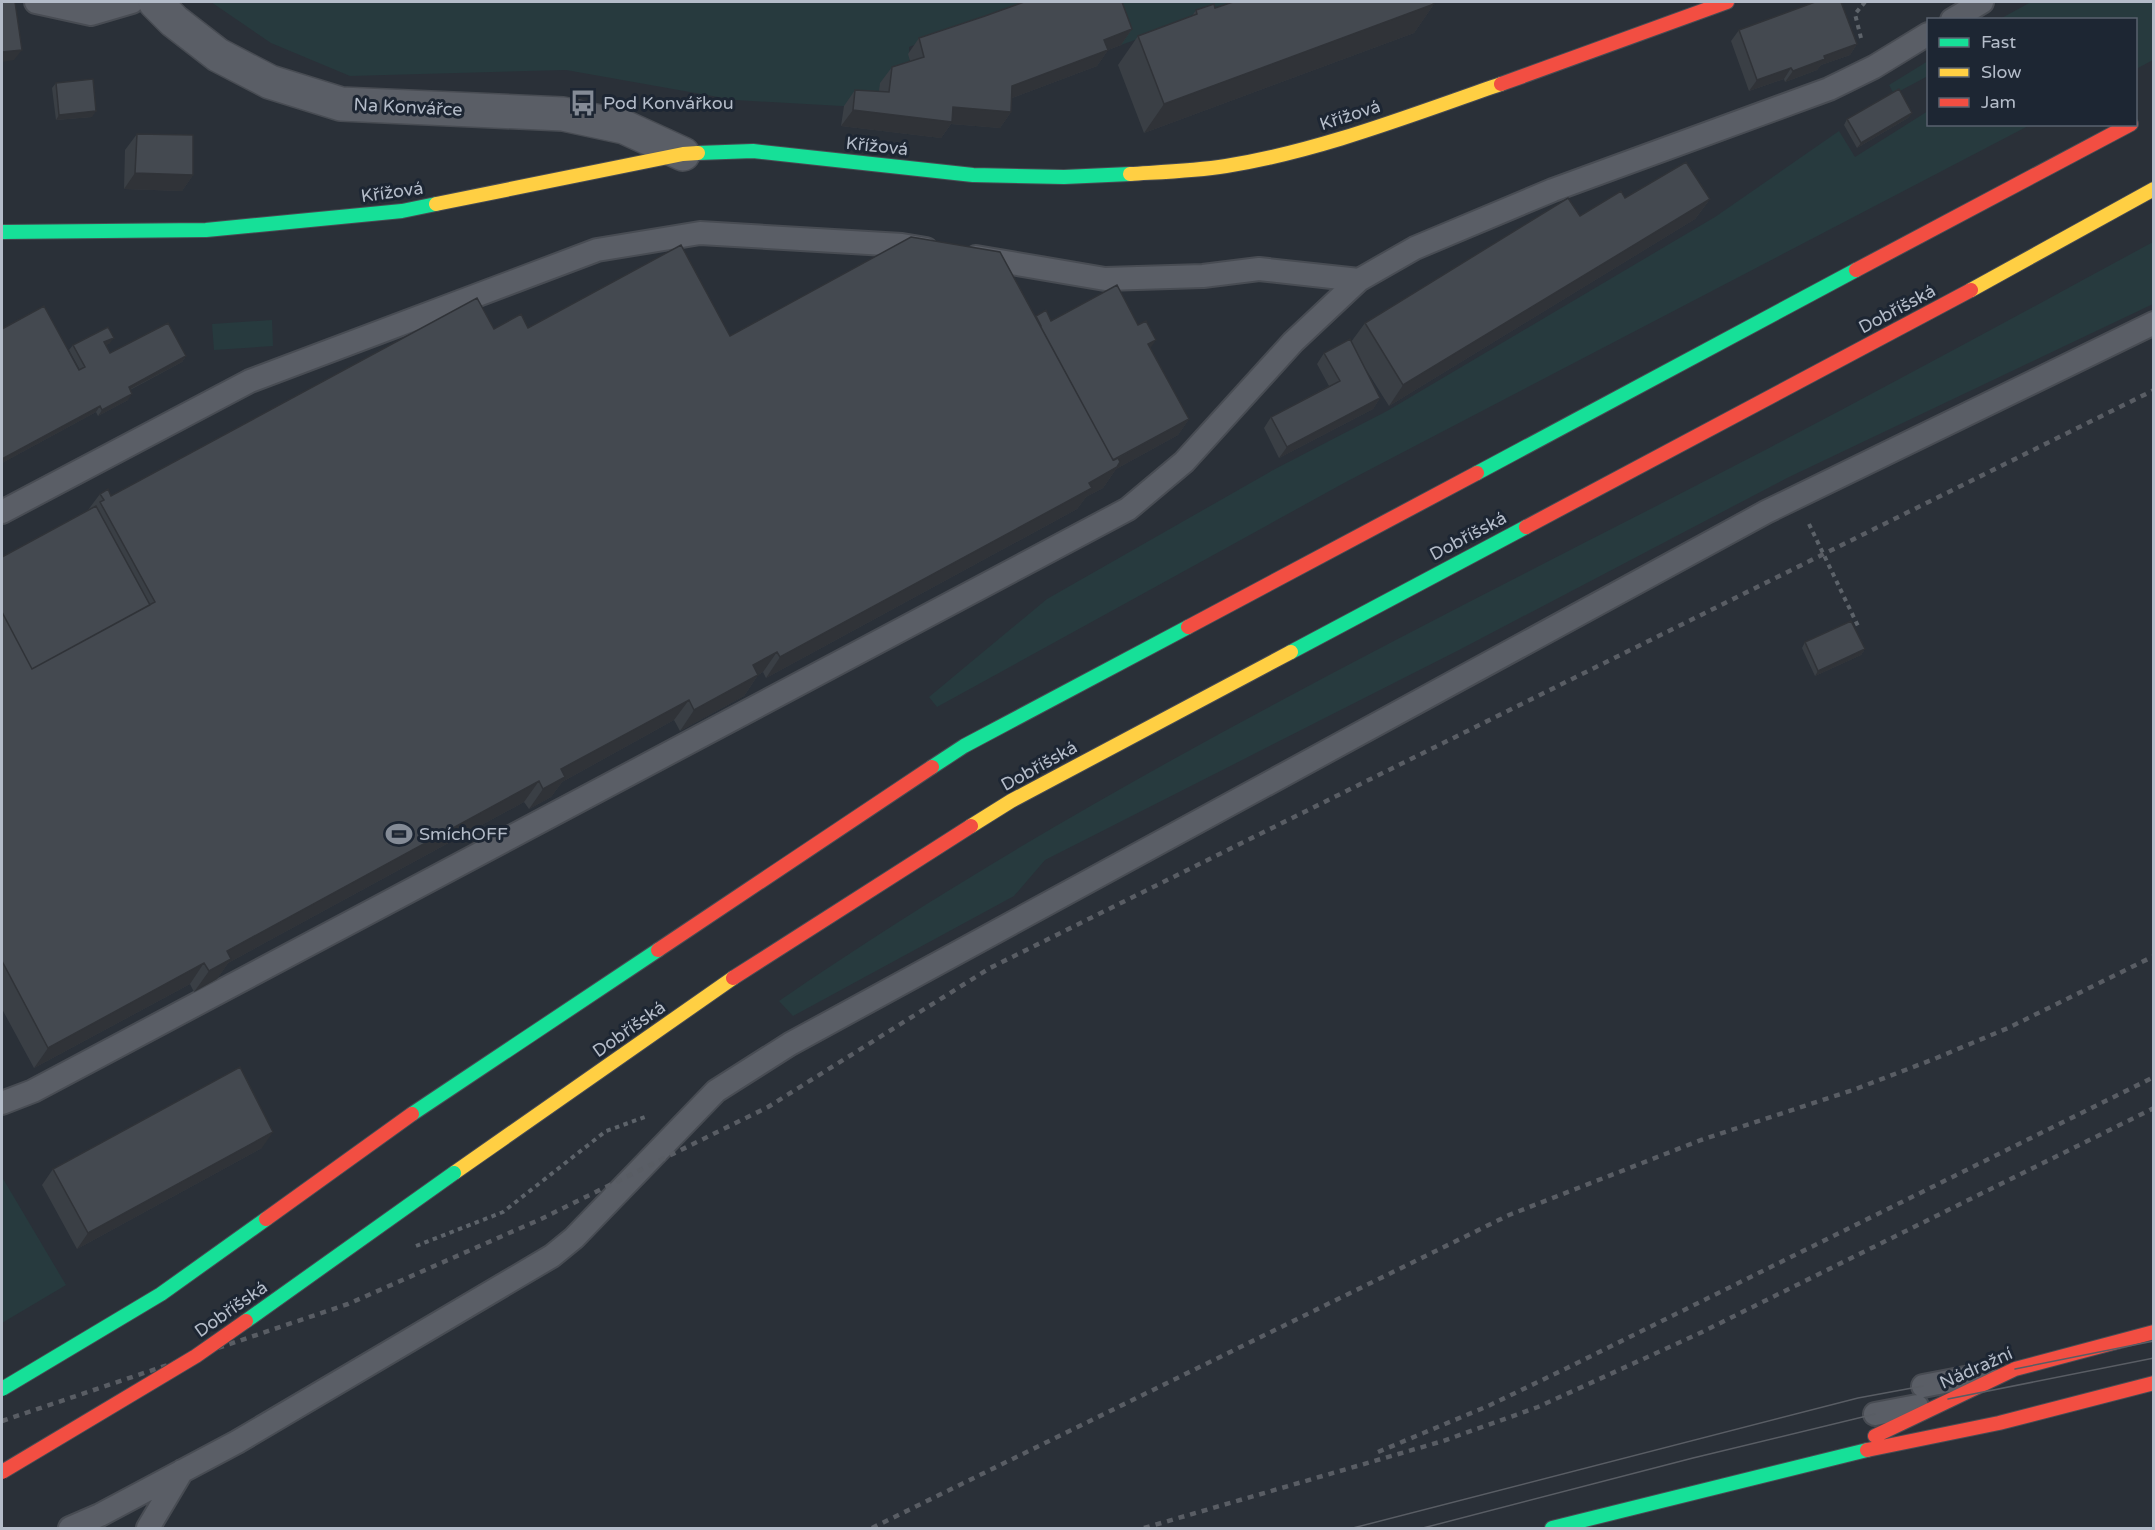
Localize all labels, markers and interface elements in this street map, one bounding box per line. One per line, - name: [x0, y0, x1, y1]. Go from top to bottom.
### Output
- legend: [1927, 18, 2137, 126]
- text: Fast: [1981, 31, 2016, 53]
- text: Slow: [1981, 61, 2022, 83]
- bus stop icon: Pod Konvářkou: [568, 88, 598, 118]
- text: Jam: [1981, 91, 2016, 113]
- place label: Pod Konvářkou: [603, 92, 734, 114]
- street label: Na Konvářce: [353, 93, 463, 121]
- street label: Křížová: [1317, 95, 1383, 135]
- street label: Křížová: [845, 132, 909, 160]
- street label: Křížová: [359, 177, 425, 207]
- street label: Dobříšská: [1855, 280, 1939, 338]
- street label: Dobříšská: [1426, 507, 1510, 565]
- street label: Dobříšská: [997, 736, 1081, 796]
- sports icon: SmíchOFF: [384, 819, 414, 849]
- place label: SmíchOFF: [419, 823, 508, 845]
- street label: Dobříšská: [588, 996, 670, 1062]
- street label: Dobříšská: [190, 1276, 272, 1342]
- street label: Nádražní: [1936, 1342, 2016, 1394]

